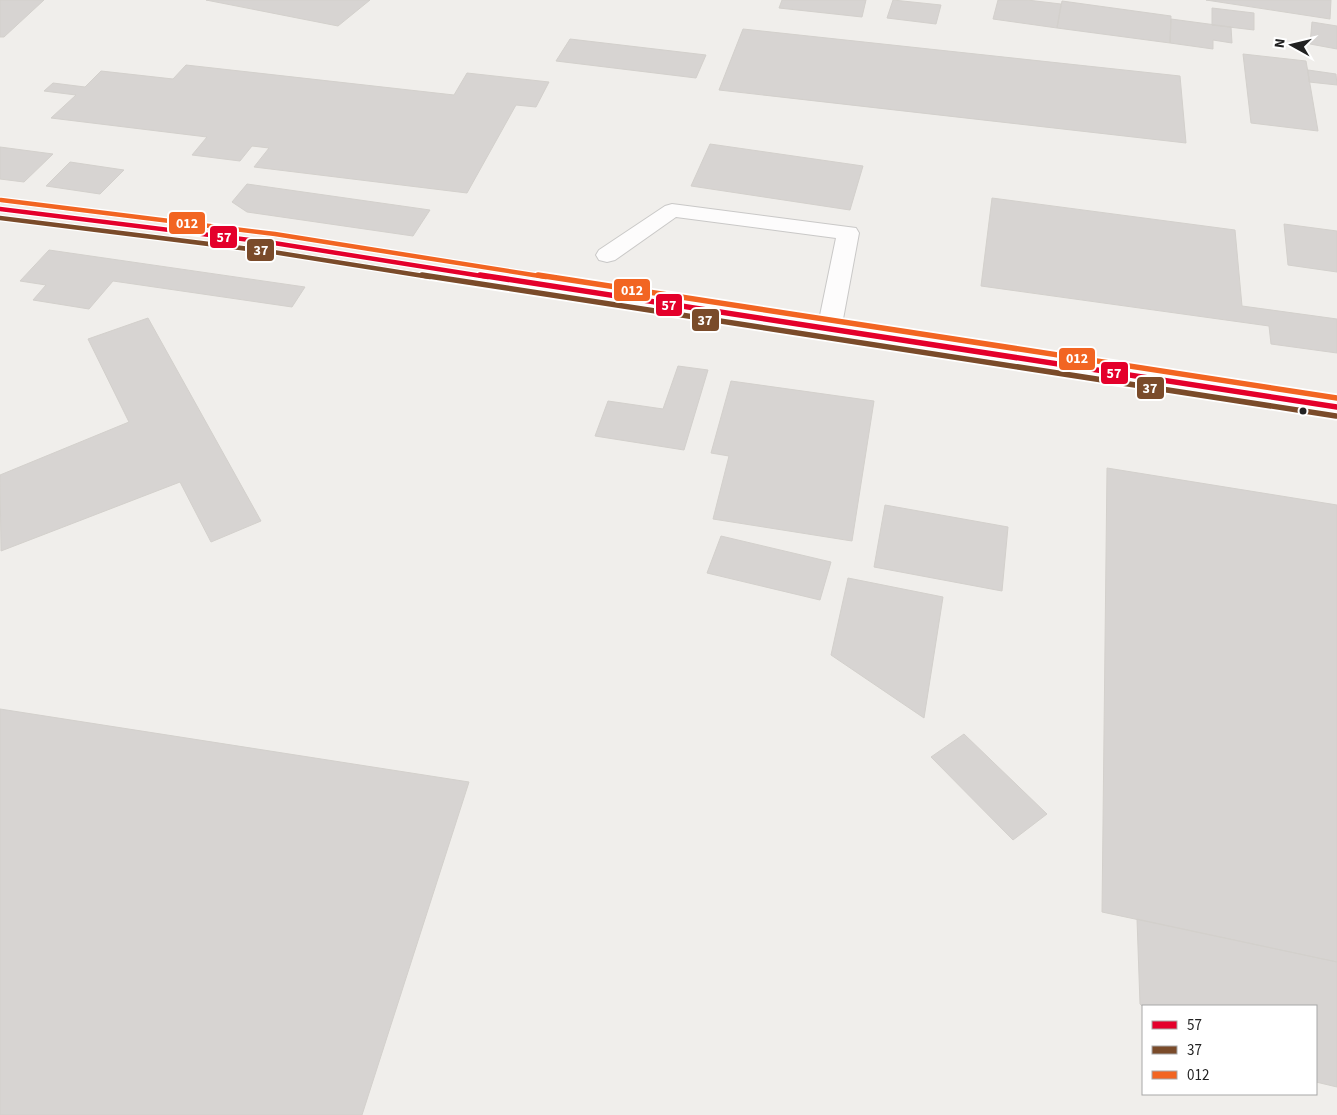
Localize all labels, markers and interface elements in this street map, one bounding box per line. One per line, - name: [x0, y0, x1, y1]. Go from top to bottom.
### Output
- north arrow: [1267, 20, 1317, 70]
- text: N: [1270, 37, 1291, 49]
- line badge: 012: [168, 211, 206, 235]
- text: 012: [176, 214, 198, 234]
- line badge: 57: [209, 225, 238, 249]
- text: 57: [217, 228, 231, 248]
- line badge: 37: [246, 238, 275, 262]
- text: 37: [254, 241, 268, 261]
- line badge: 012: [613, 278, 651, 302]
- text: 012: [621, 281, 643, 301]
- line badge: 57: [655, 293, 683, 317]
- text: 57: [662, 296, 676, 316]
- line badge: 37: [691, 308, 720, 332]
- text: 37: [698, 311, 712, 331]
- line badge: 012: [1058, 347, 1096, 371]
- text: 012: [1066, 349, 1088, 369]
- line badge: 57: [1100, 361, 1129, 385]
- text: 57: [1107, 364, 1121, 384]
- line badge: 37: [1136, 376, 1165, 400]
- text: 37: [1143, 379, 1157, 399]
- unlabelled marker: [1298, 406, 1308, 416]
- legend: [1142, 1005, 1317, 1095]
- text: 57: [1187, 1015, 1202, 1036]
- text: 37: [1187, 1040, 1202, 1061]
- text: 012: [1187, 1065, 1209, 1086]

